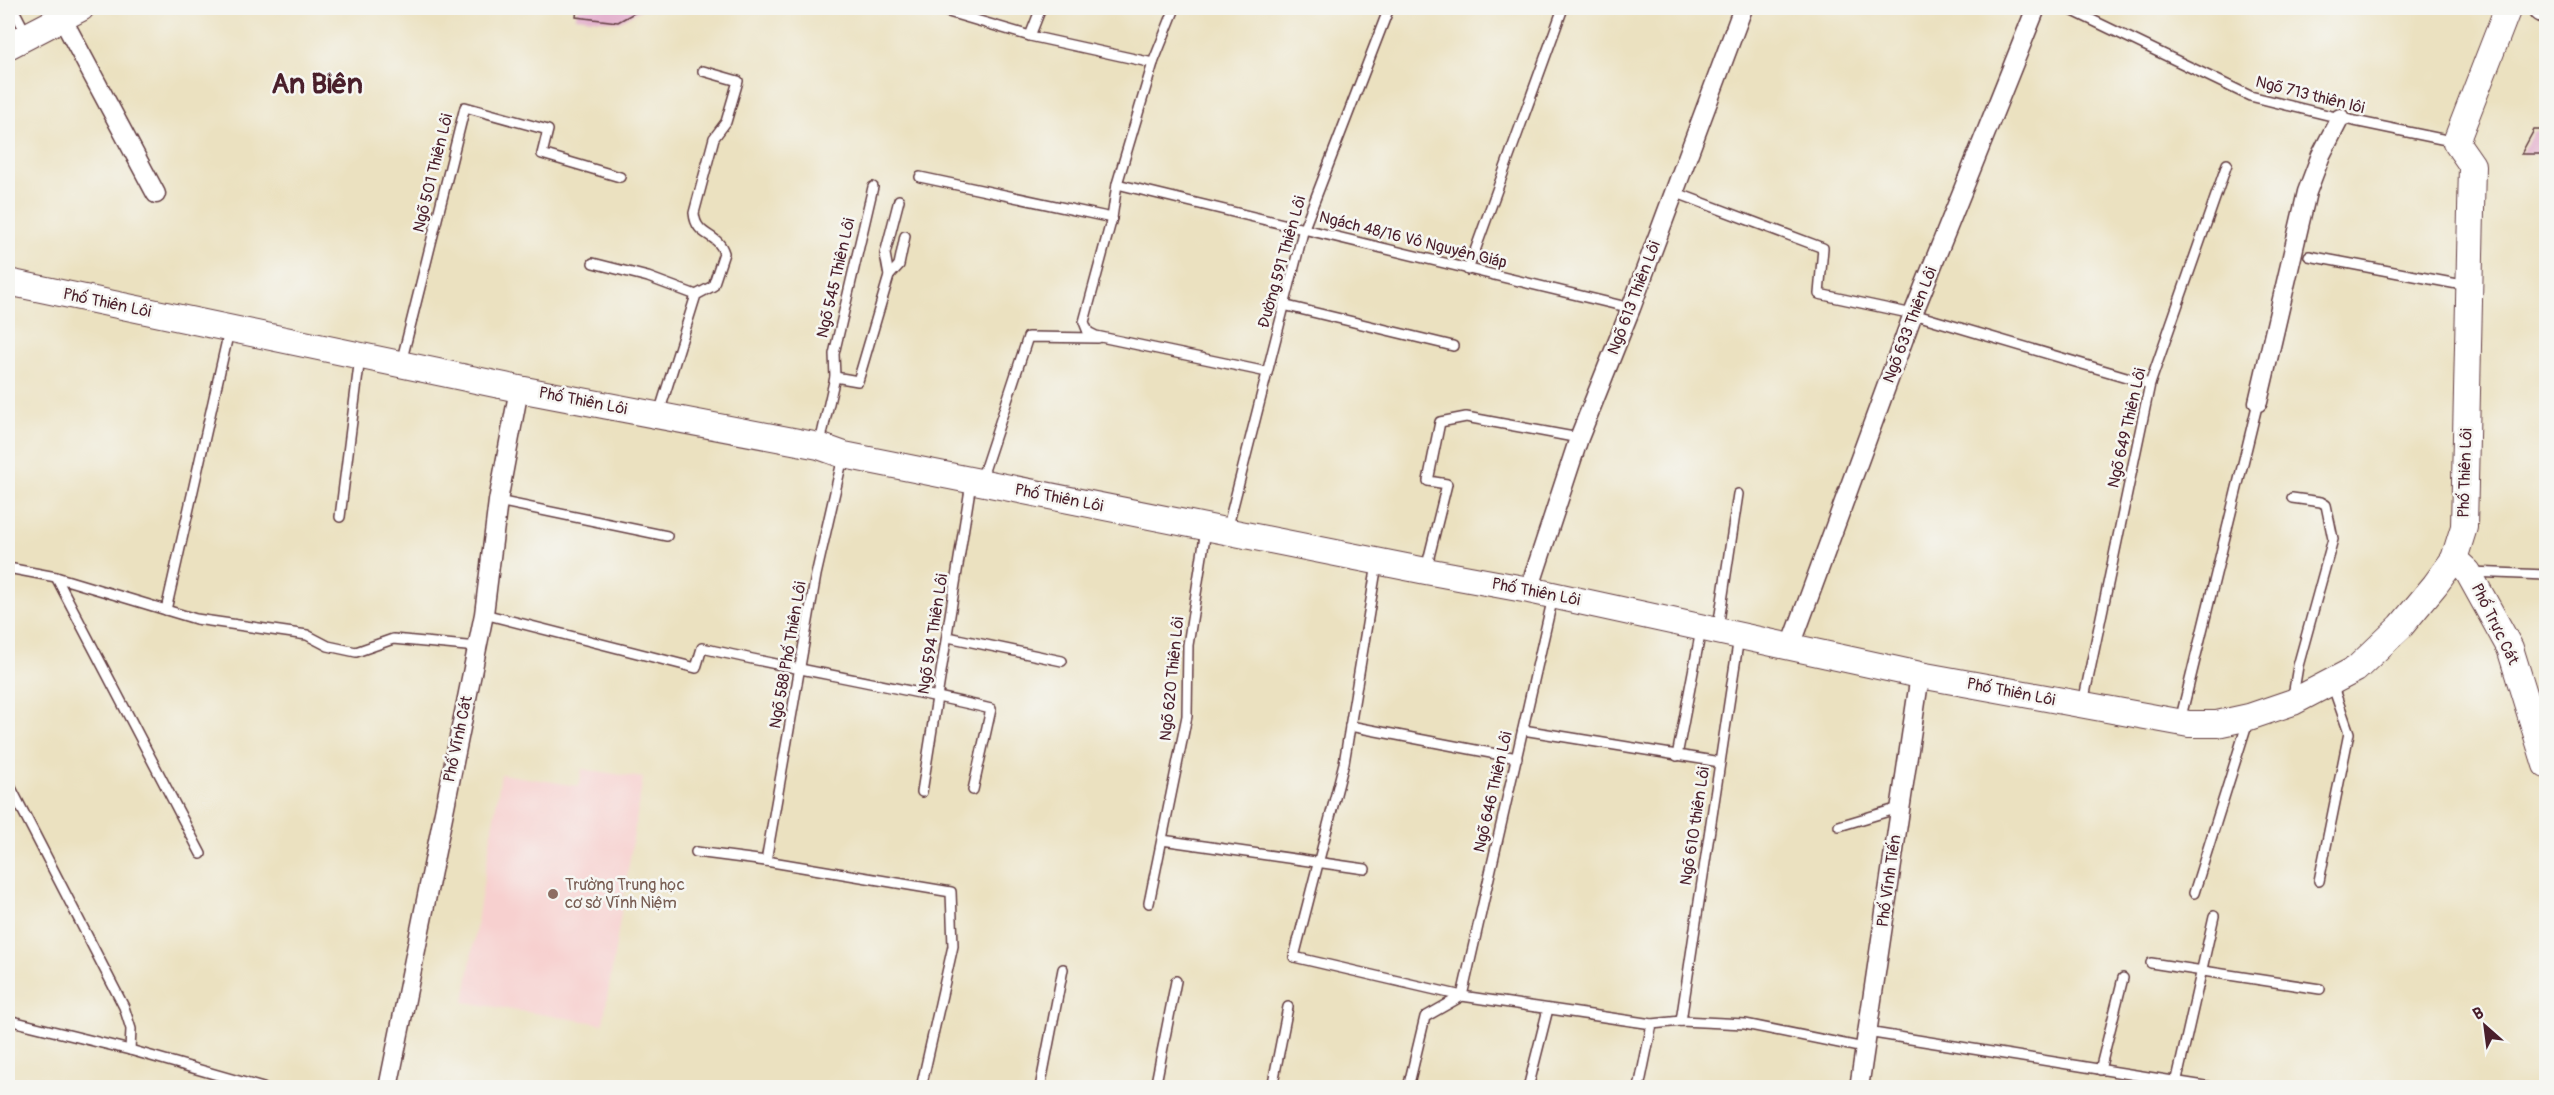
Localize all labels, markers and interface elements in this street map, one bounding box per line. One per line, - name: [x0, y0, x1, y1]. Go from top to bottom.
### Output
- district label: An Biên: [271, 67, 363, 102]
- street label: Ngõ 713 thiên lôi: [2253, 72, 2367, 118]
- street label: Ngõ 501 Thiên Lôi: [409, 111, 457, 234]
- street label: Đường 591 Thiên Lôi: [1254, 194, 1310, 330]
- street label: Ngách 48/16 Vô Nguyên Giáp: [1317, 207, 1509, 273]
- street label: Ngõ 545 Thiên Lôi: [813, 216, 860, 340]
- street label: Ngõ 613 Thiên Lôi: [1603, 238, 1665, 358]
- street label: Ngõ 633 Thiên Lôi: [1879, 264, 1941, 386]
- street label: Phố Thiên Lôi: [61, 284, 153, 322]
- street label: Ngõ 649 Thiên Lôi: [2103, 366, 2151, 490]
- street label: Phố Thiên Lôi: [537, 383, 629, 419]
- street label: Phố Thiên Lôi: [2453, 428, 2477, 518]
- street label: Phố Thiên Lôi: [1013, 480, 1105, 516]
- street label: Ngõ 594 Thiên Lôi: [914, 572, 952, 696]
- street label: Phố Thiên Lôi: [1490, 574, 1582, 610]
- street label: Ngõ 588 Phố Thiên Lôi: [765, 580, 811, 730]
- street label: Phố Trực Cát: [2467, 580, 2524, 668]
- street label: Ngõ 620 Thiên Lôi: [1156, 616, 1188, 742]
- street label: Phố Thiên Lôi: [1965, 674, 2057, 710]
- street label: Phố Vĩnh Cát: [439, 694, 477, 784]
- street label: Ngõ 646 Thiên Lôi: [1469, 729, 1517, 854]
- street label: Ngõ 610 thiên Lôi: [1676, 765, 1714, 887]
- street label: Phố Vĩnh Tiến: [1873, 833, 1905, 929]
- place label: Trường Trung học cơ sở Vĩnh Niệm: [565, 875, 685, 913]
- marker: Trường Trung học cơ sở Vĩnh Niệm: [546, 887, 560, 901]
- north arrow: [2455, 996, 2515, 1056]
- text: B: [2470, 1003, 2487, 1025]

